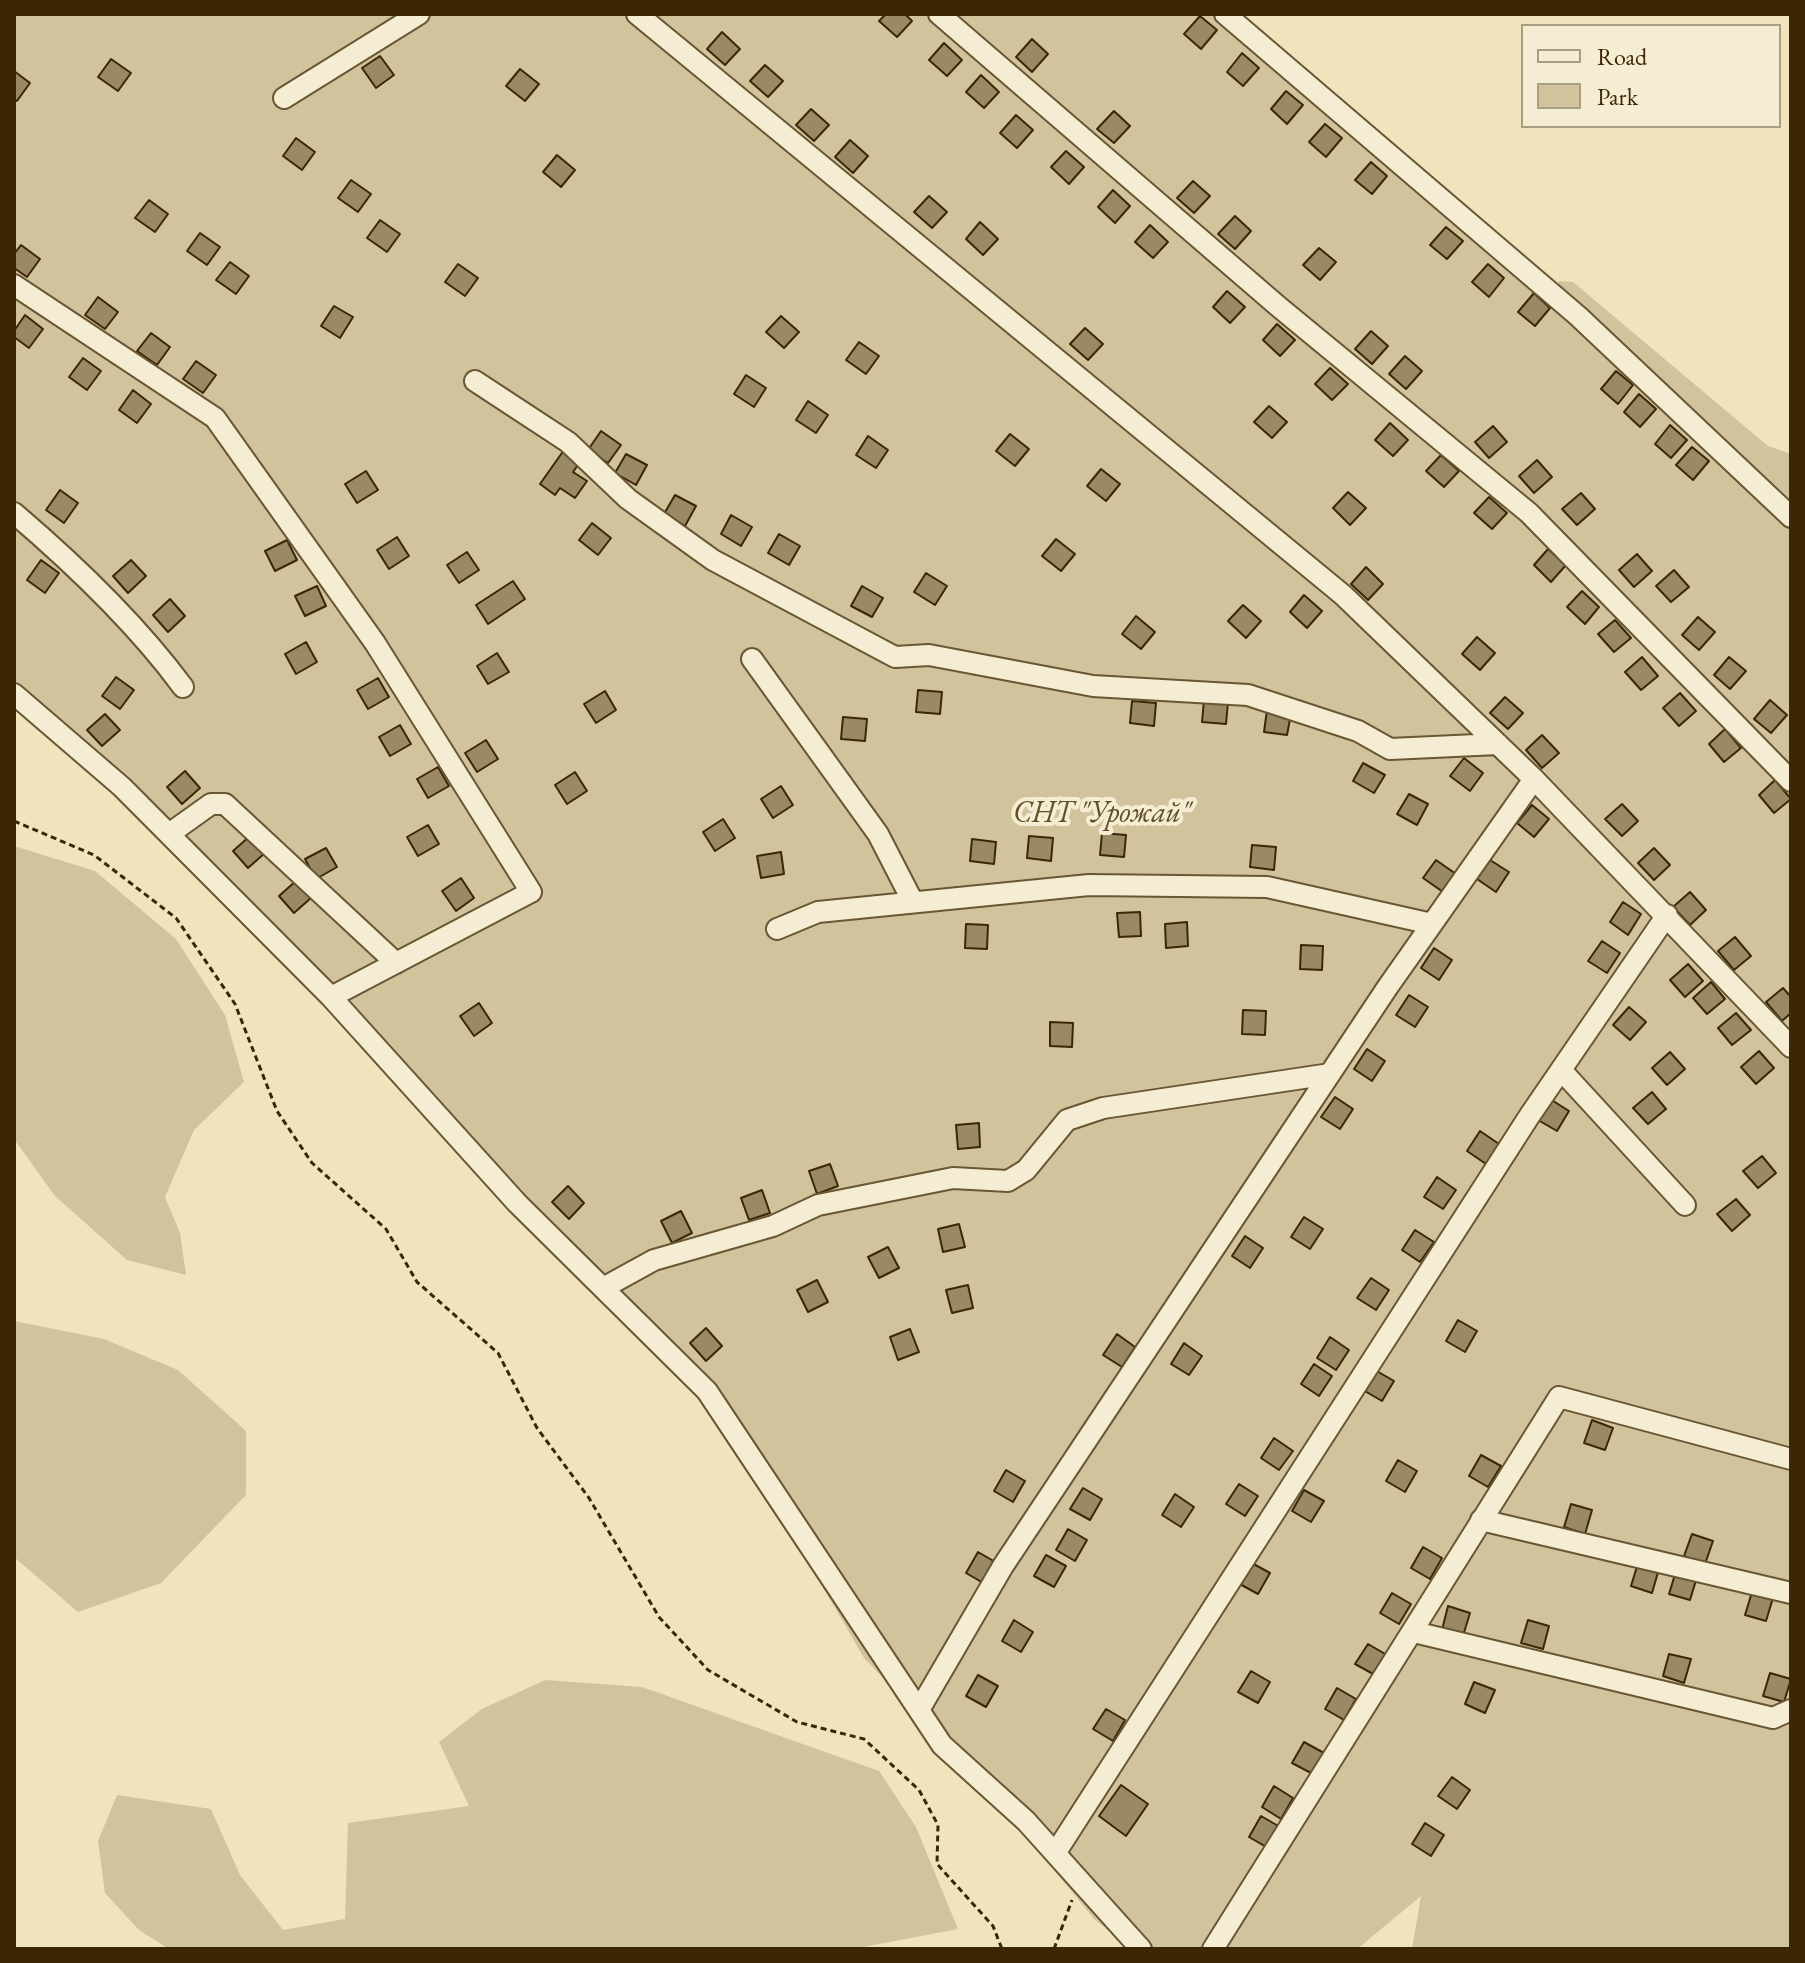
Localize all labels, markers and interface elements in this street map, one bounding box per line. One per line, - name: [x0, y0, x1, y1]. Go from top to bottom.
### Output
- legend: [1521, 24, 1781, 128]
- text: Road: [1597, 41, 1647, 72]
- text: Park: [1597, 81, 1638, 112]
- park label: СНТ "Урожай": [1013, 796, 1191, 832]

